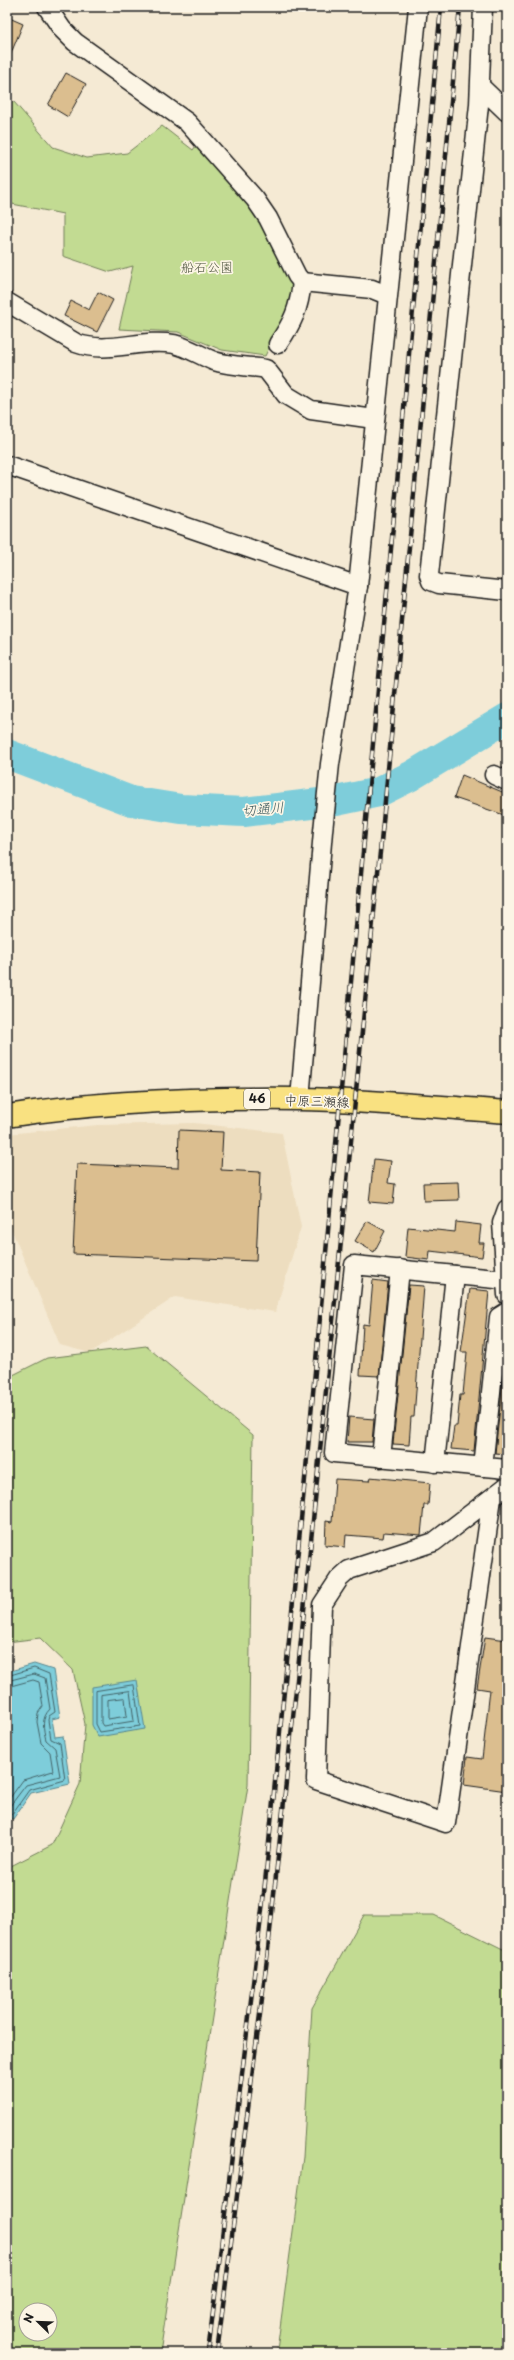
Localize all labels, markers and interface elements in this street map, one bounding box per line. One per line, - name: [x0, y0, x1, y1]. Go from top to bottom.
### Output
- park label: 船石公園: [181, 257, 233, 276]
- water label: 切通川: [241, 796, 285, 821]
- road number: 46: [244, 1089, 270, 1109]
- street label: 中原三瀬線: [284, 1090, 351, 1111]
- north arrow: [18, 2302, 58, 2342]
- text: N: [19, 2310, 38, 2325]

